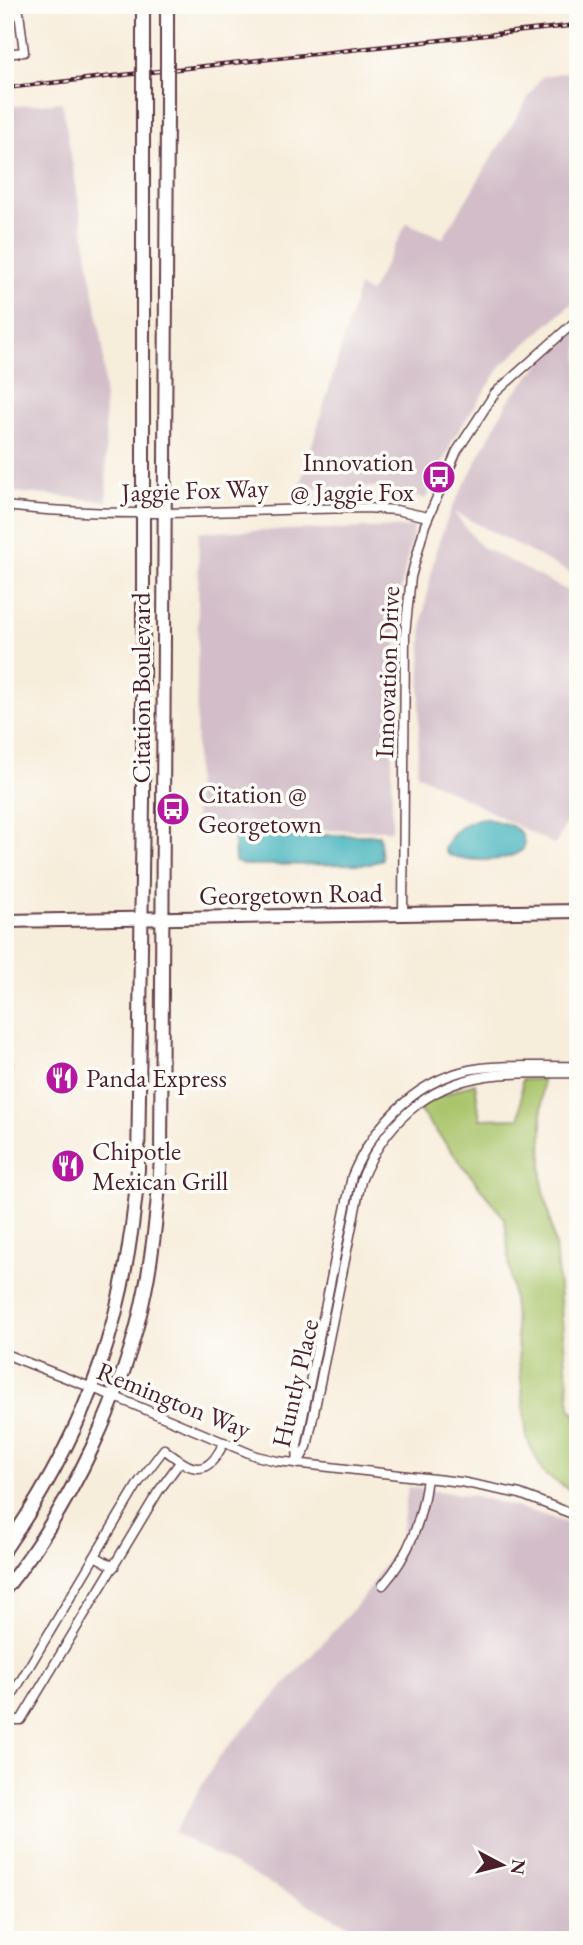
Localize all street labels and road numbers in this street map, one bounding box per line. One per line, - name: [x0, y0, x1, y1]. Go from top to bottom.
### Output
- street label: Jaggie Fox Way: [119, 470, 270, 510]
- street label: Innovation Drive: [367, 585, 407, 759]
- street label: Citation Boulevard: [124, 592, 158, 784]
- street label: Georgetown Road: [199, 875, 384, 913]
- street label: Huntly Place: [264, 1316, 326, 1450]
- street label: Remington Way: [92, 1354, 256, 1447]

